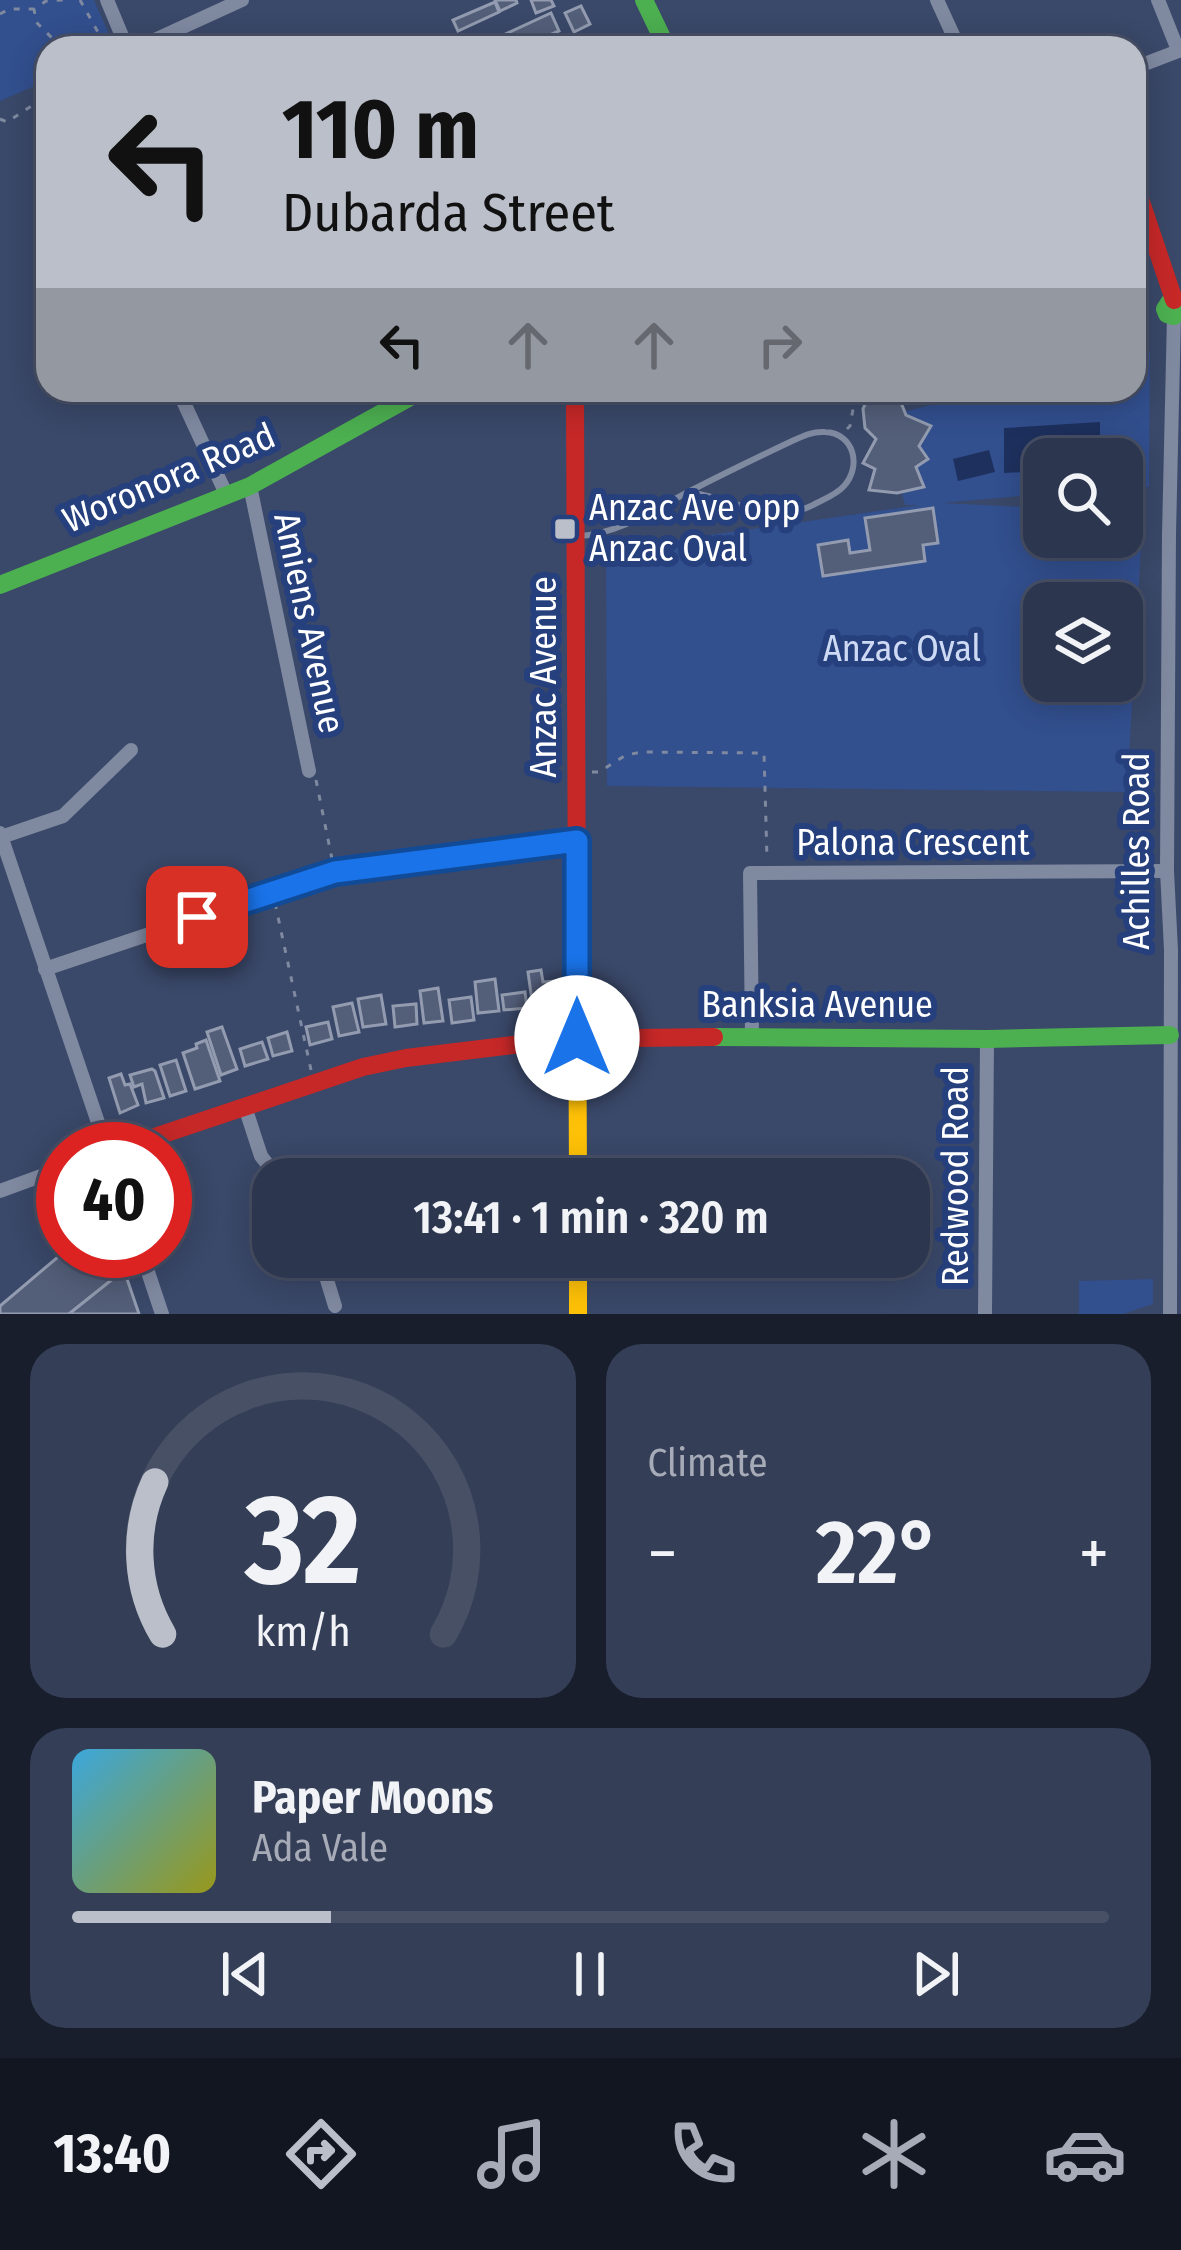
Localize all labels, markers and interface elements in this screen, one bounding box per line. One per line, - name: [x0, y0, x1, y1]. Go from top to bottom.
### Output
- text: 110 m: [282, 79, 479, 180]
- icon: left: [84, 84, 240, 240]
- text: Dubarda Street: [282, 181, 615, 245]
- icon: left: [369, 312, 435, 378]
- icon: ahead: [495, 312, 561, 378]
- icon: ahead: [621, 312, 687, 378]
- icon: right: [747, 312, 813, 378]
- street label: Woronora Road: [56, 414, 282, 542]
- map controls: [1023, 438, 1143, 702]
- button: search: [1023, 438, 1143, 558]
- place label: Anzac Ave opp Anzac Oval: [589, 486, 801, 571]
- street label: Amiens Avenue: [264, 509, 354, 737]
- marker: Anzac Ave opp Anzac Oval: [552, 516, 578, 542]
- street label: Anzac Avenue: [522, 576, 566, 778]
- button: layers: [1023, 582, 1143, 702]
- park label: Anzac Oval: [823, 627, 981, 671]
- street label: Achilles Road: [1115, 752, 1159, 950]
- street label: Palona Crescent: [796, 821, 1030, 865]
- pin: [146, 866, 248, 968]
- icon: arrive: [164, 884, 230, 950]
- position arrow: [514, 975, 640, 1101]
- street label: Banksia Avenue: [701, 983, 933, 1027]
- street label: Redwood Road: [934, 1066, 978, 1286]
- speed limit sign: 40: [36, 1122, 192, 1278]
- text: 13:41 · 1 min · 320 m: [413, 1191, 769, 1245]
- text: Climate: [648, 1440, 768, 1486]
- text: 32: [244, 1466, 361, 1616]
- text: 22°: [816, 1499, 941, 1607]
- text: −: [648, 1514, 677, 1593]
- text: +: [1079, 1514, 1109, 1593]
- text: km/h: [255, 1606, 351, 1657]
- text: Paper Moons: [252, 1771, 494, 1825]
- text: Ada Vale: [252, 1825, 388, 1871]
- icon: previous: [212, 1941, 278, 2007]
- icon: pause: [557, 1941, 623, 2007]
- icon: next: [903, 1941, 969, 2007]
- icon: directions: [279, 2112, 363, 2196]
- icon: music: [470, 2112, 554, 2196]
- icon: phone: [661, 2112, 745, 2196]
- icon: climate: [852, 2112, 936, 2196]
- icon: car: [1043, 2112, 1127, 2196]
- text: 13:40: [54, 2122, 171, 2186]

